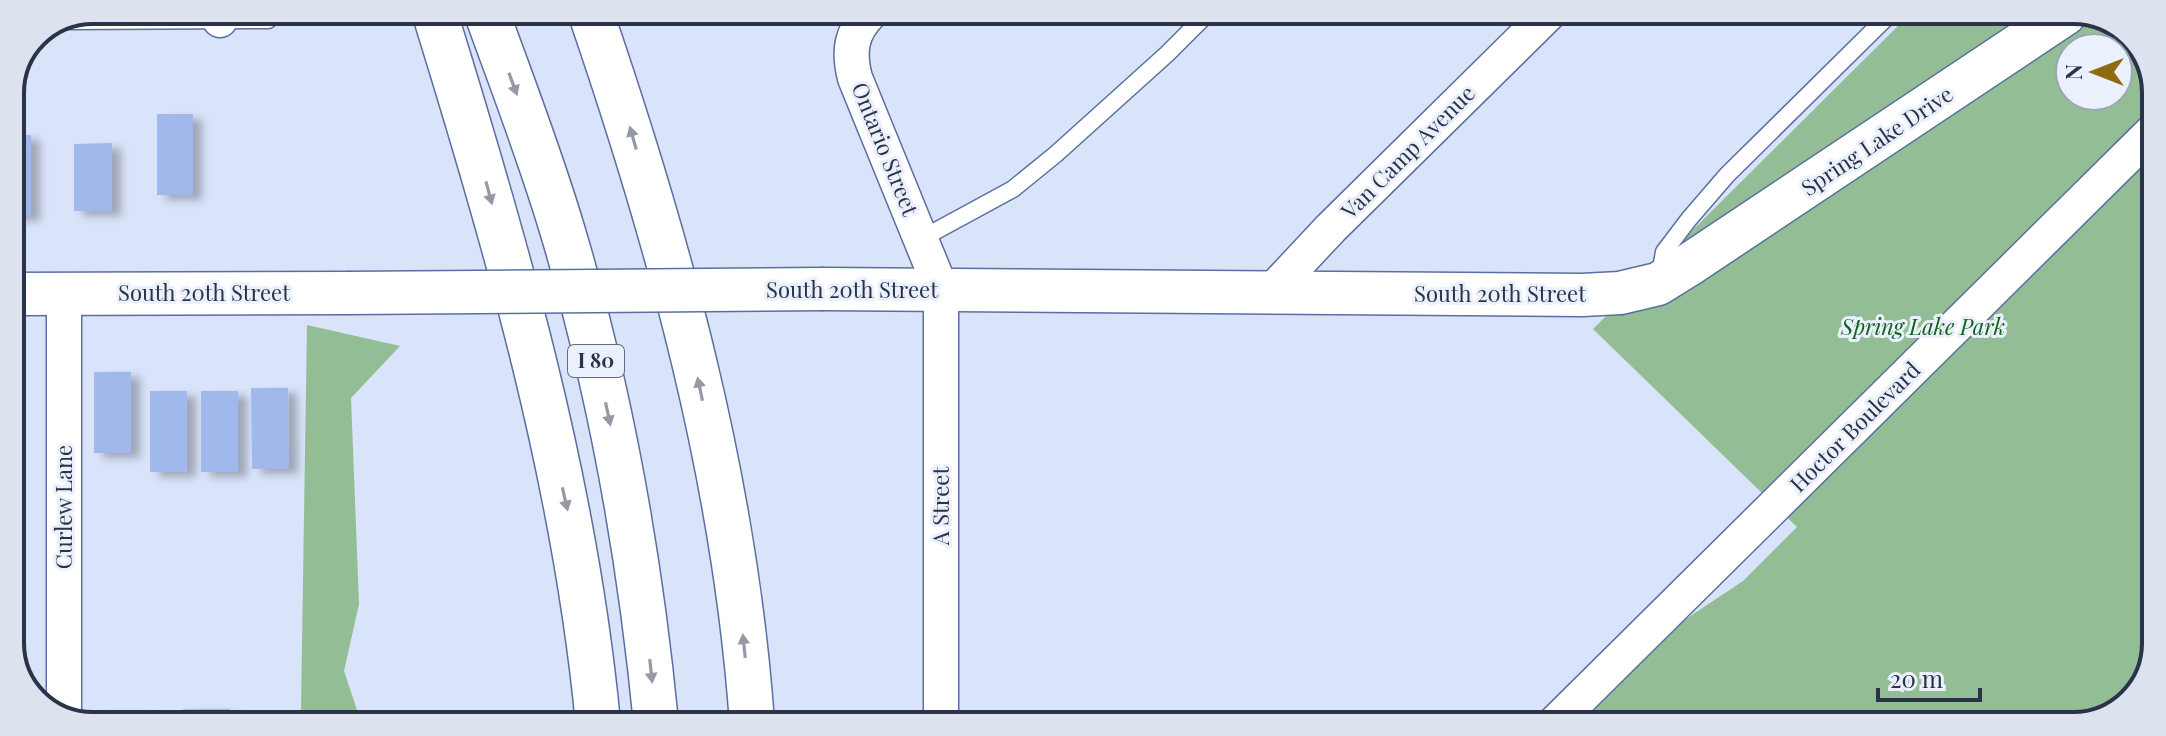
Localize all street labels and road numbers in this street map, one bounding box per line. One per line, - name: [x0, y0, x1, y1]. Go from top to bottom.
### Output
- street label: Ontario Street: [846, 78, 927, 221]
- street label: Van Camp Avenue: [1333, 78, 1481, 225]
- street label: Spring Lake Drive: [1795, 78, 1958, 202]
- street label: South 20th Street: [766, 274, 939, 304]
- street label: South 20th Street: [118, 277, 291, 307]
- street label: South 20th Street: [1414, 278, 1587, 308]
- road number: I 80: [568, 345, 624, 377]
- street label: Hoctor Boulevard: [1783, 354, 1926, 498]
- street label: Curlew Lane: [48, 445, 78, 569]
- street label: A Street: [925, 466, 955, 546]

